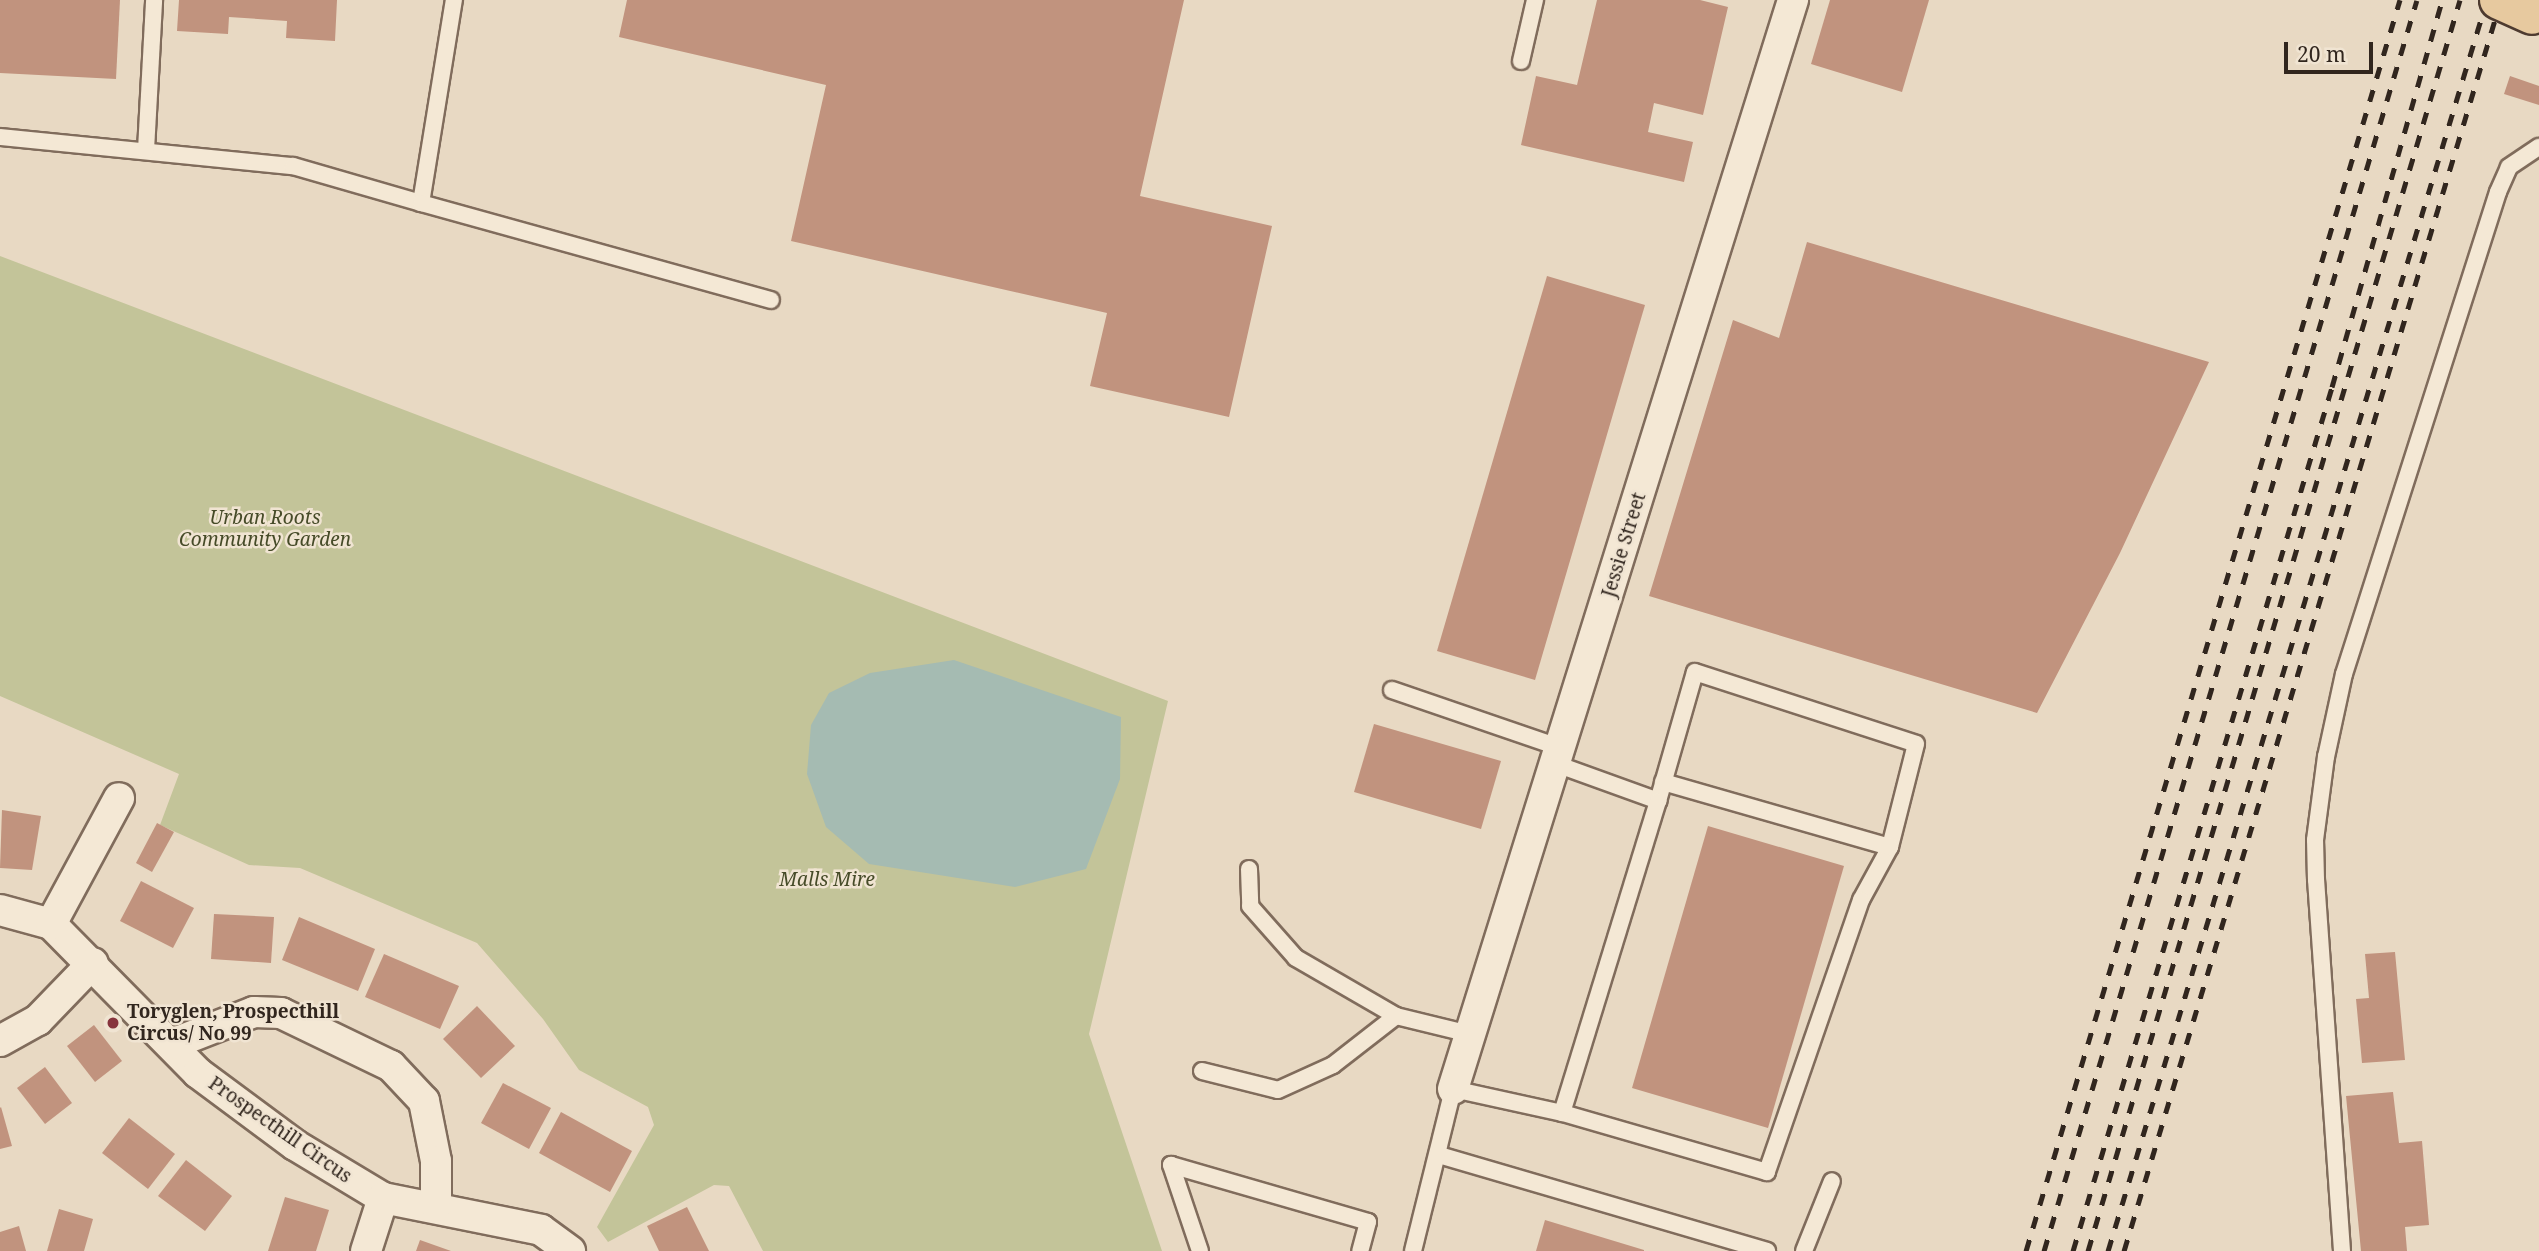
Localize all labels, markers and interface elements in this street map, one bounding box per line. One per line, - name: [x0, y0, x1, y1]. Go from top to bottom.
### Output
- scale bar: [2287, 28, 2376, 72]
- text: 20 m: [2297, 40, 2346, 68]
- street label: Jessie Street: [1597, 490, 1651, 600]
- park label: Urban Roots Community Garden: [179, 507, 351, 551]
- park label: Malls Mire: [779, 869, 875, 891]
- place label: Toryglen, Prospecthill Circus/ No 99: [127, 1001, 339, 1045]
- marker: Toryglen, Prospecthill Circus/ No 99: [105, 1015, 121, 1031]
- street label: Prospecthill Circus: [204, 1072, 356, 1188]

